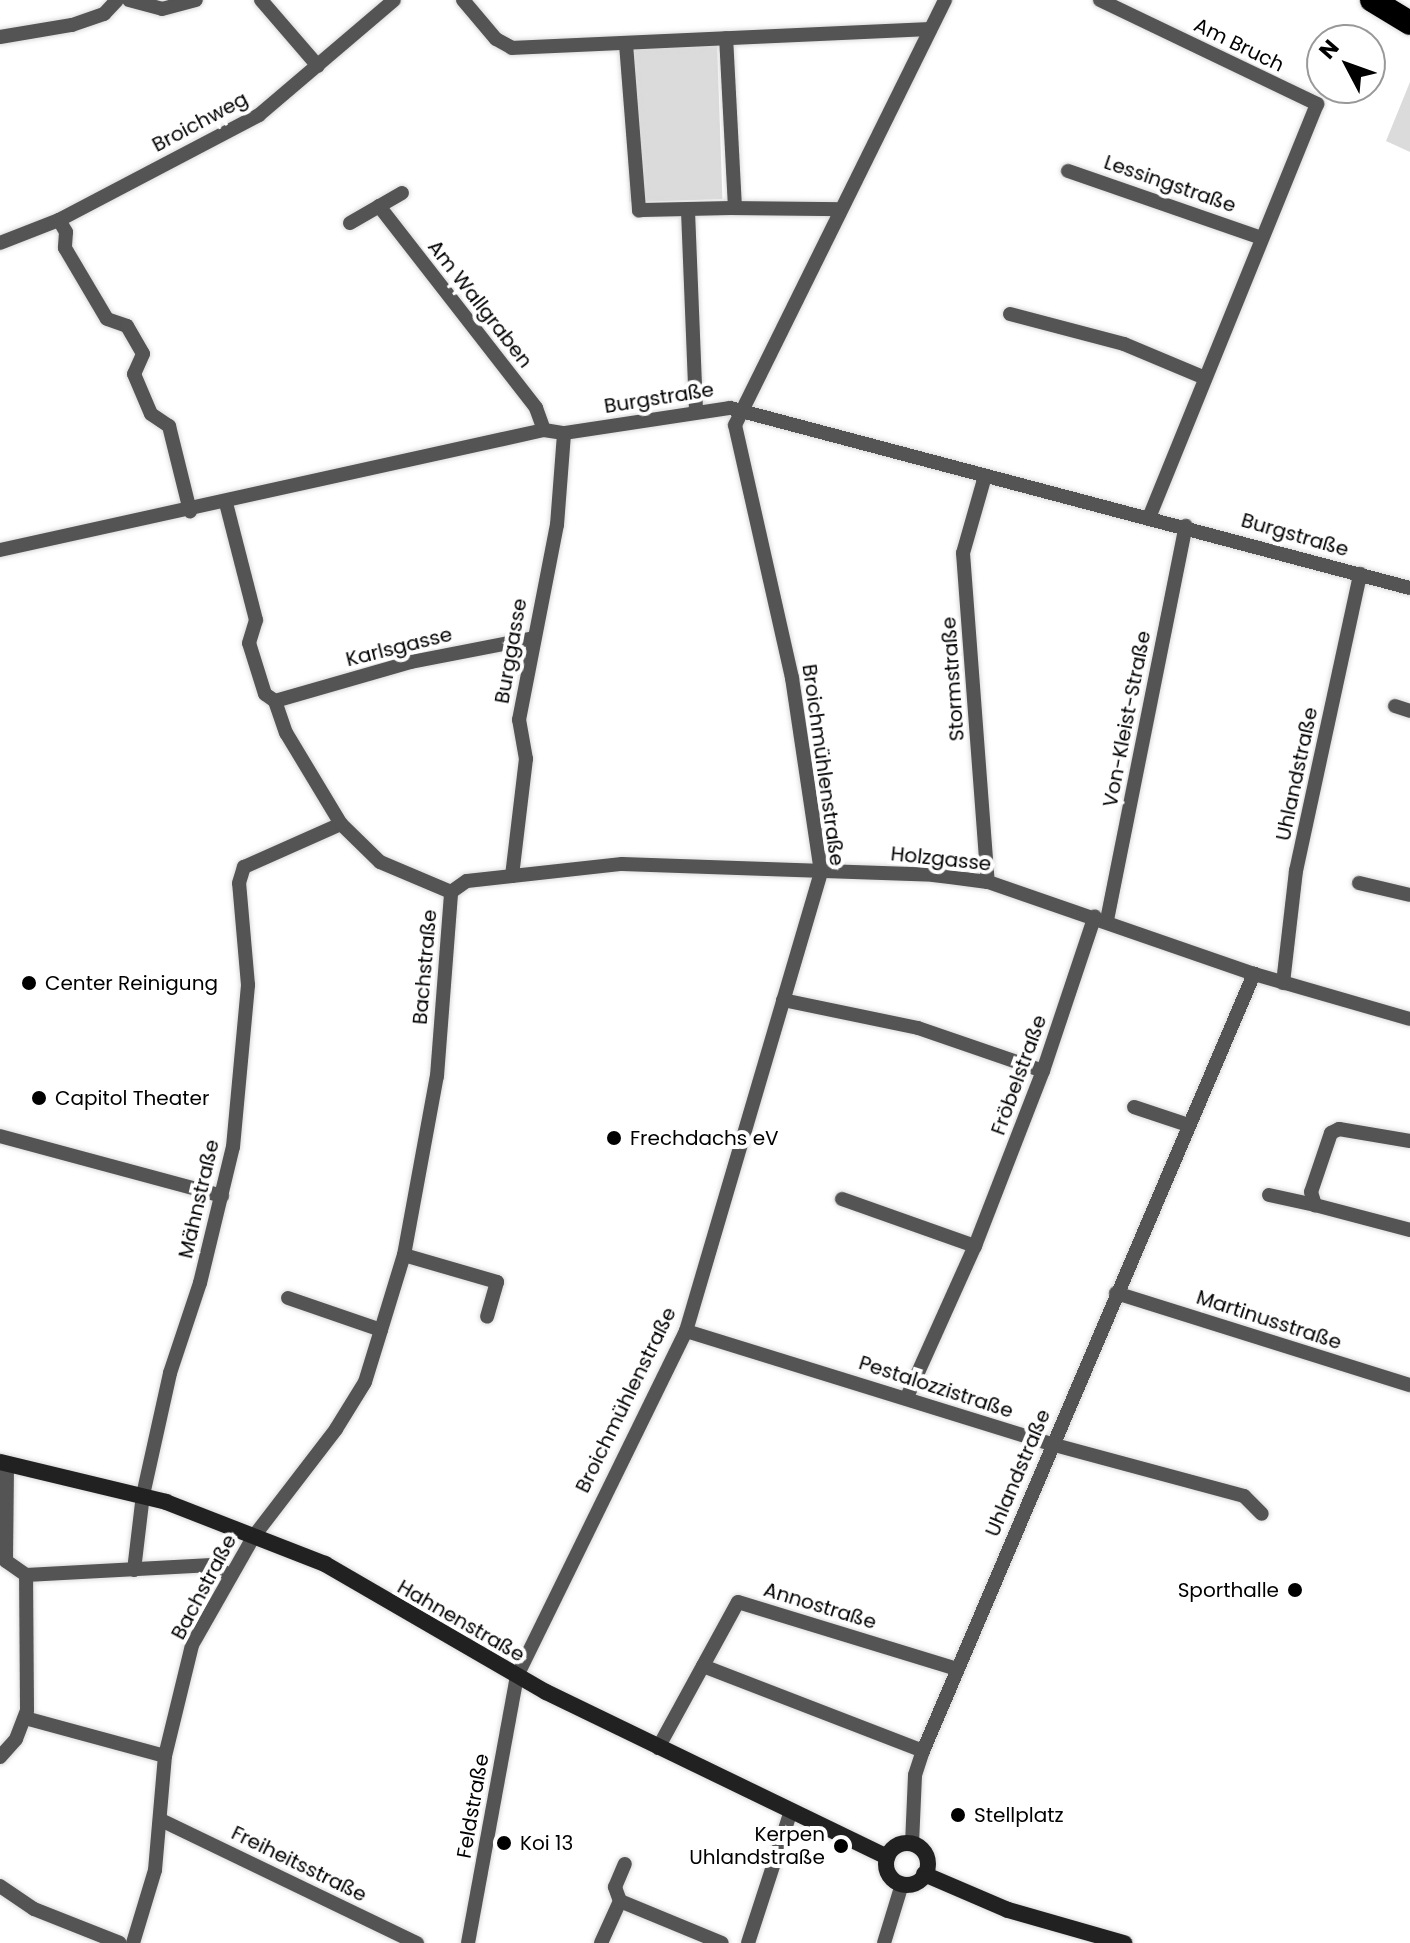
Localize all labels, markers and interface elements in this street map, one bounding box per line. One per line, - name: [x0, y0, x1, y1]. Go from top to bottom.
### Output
- street label: Am Bruch: [1190, 13, 1288, 77]
- north arrow: [1306, 24, 1386, 104]
- text: N: [1312, 33, 1346, 66]
- street label: Broichweg: [148, 87, 252, 157]
- street label: Lessingstraße: [1101, 150, 1239, 218]
- street label: Am Wallgraben: [423, 235, 537, 373]
- street label: Burgstraße: [602, 377, 716, 419]
- street label: Burgstraße: [1238, 508, 1352, 562]
- street label: Burggasse: [490, 597, 532, 705]
- street label: Stormstraße: [937, 616, 969, 742]
- street label: Karlsgasse: [343, 622, 455, 672]
- street label: Von-Kleist-Straße: [1098, 629, 1156, 809]
- street label: Broichmühlenstraße: [797, 663, 849, 867]
- street label: Uhlandstraße: [1271, 705, 1323, 843]
- street label: Holzgasse: [890, 842, 992, 876]
- street label: Bachstraße: [408, 908, 442, 1026]
- place label: Center Reinigung: [45, 971, 218, 995]
- marker: Center Reinigung: [20, 974, 38, 992]
- street label: Fröbelstraße: [986, 1012, 1052, 1138]
- place label: Capitol Theater: [55, 1086, 209, 1110]
- marker: Capitol Theater: [30, 1089, 48, 1107]
- place label: Frechdachs eV: [630, 1126, 779, 1150]
- marker: Frechdachs eV: [605, 1129, 623, 1147]
- street label: Mähnstraße: [174, 1137, 224, 1261]
- street label: Martinusstraße: [1193, 1285, 1345, 1355]
- street label: Broichmühlenstraße: [571, 1303, 681, 1497]
- street label: Pestalozzistraße: [856, 1351, 1016, 1423]
- street label: Uhlandstraße: [980, 1406, 1056, 1540]
- street label: Bachstraße: [166, 1530, 242, 1644]
- street label: Hahnenstraße: [393, 1575, 529, 1667]
- street label: Annostraße: [761, 1577, 879, 1635]
- place label: Sporthalle: [1178, 1578, 1279, 1602]
- marker: Sporthalle: [1286, 1581, 1304, 1599]
- street label: Feldstraße: [452, 1752, 494, 1860]
- place label: Stellplatz: [974, 1803, 1064, 1827]
- marker: Stellplatz: [949, 1806, 967, 1824]
- street label: Freiheitsstraße: [227, 1821, 371, 1907]
- place label: Kerpen Uhlandstraße: [689, 1822, 825, 1869]
- place label: Koi 13: [520, 1831, 573, 1855]
- marker: Koi 13: [495, 1834, 513, 1852]
- marker: Kerpen Uhlandstraße: [832, 1837, 850, 1855]

